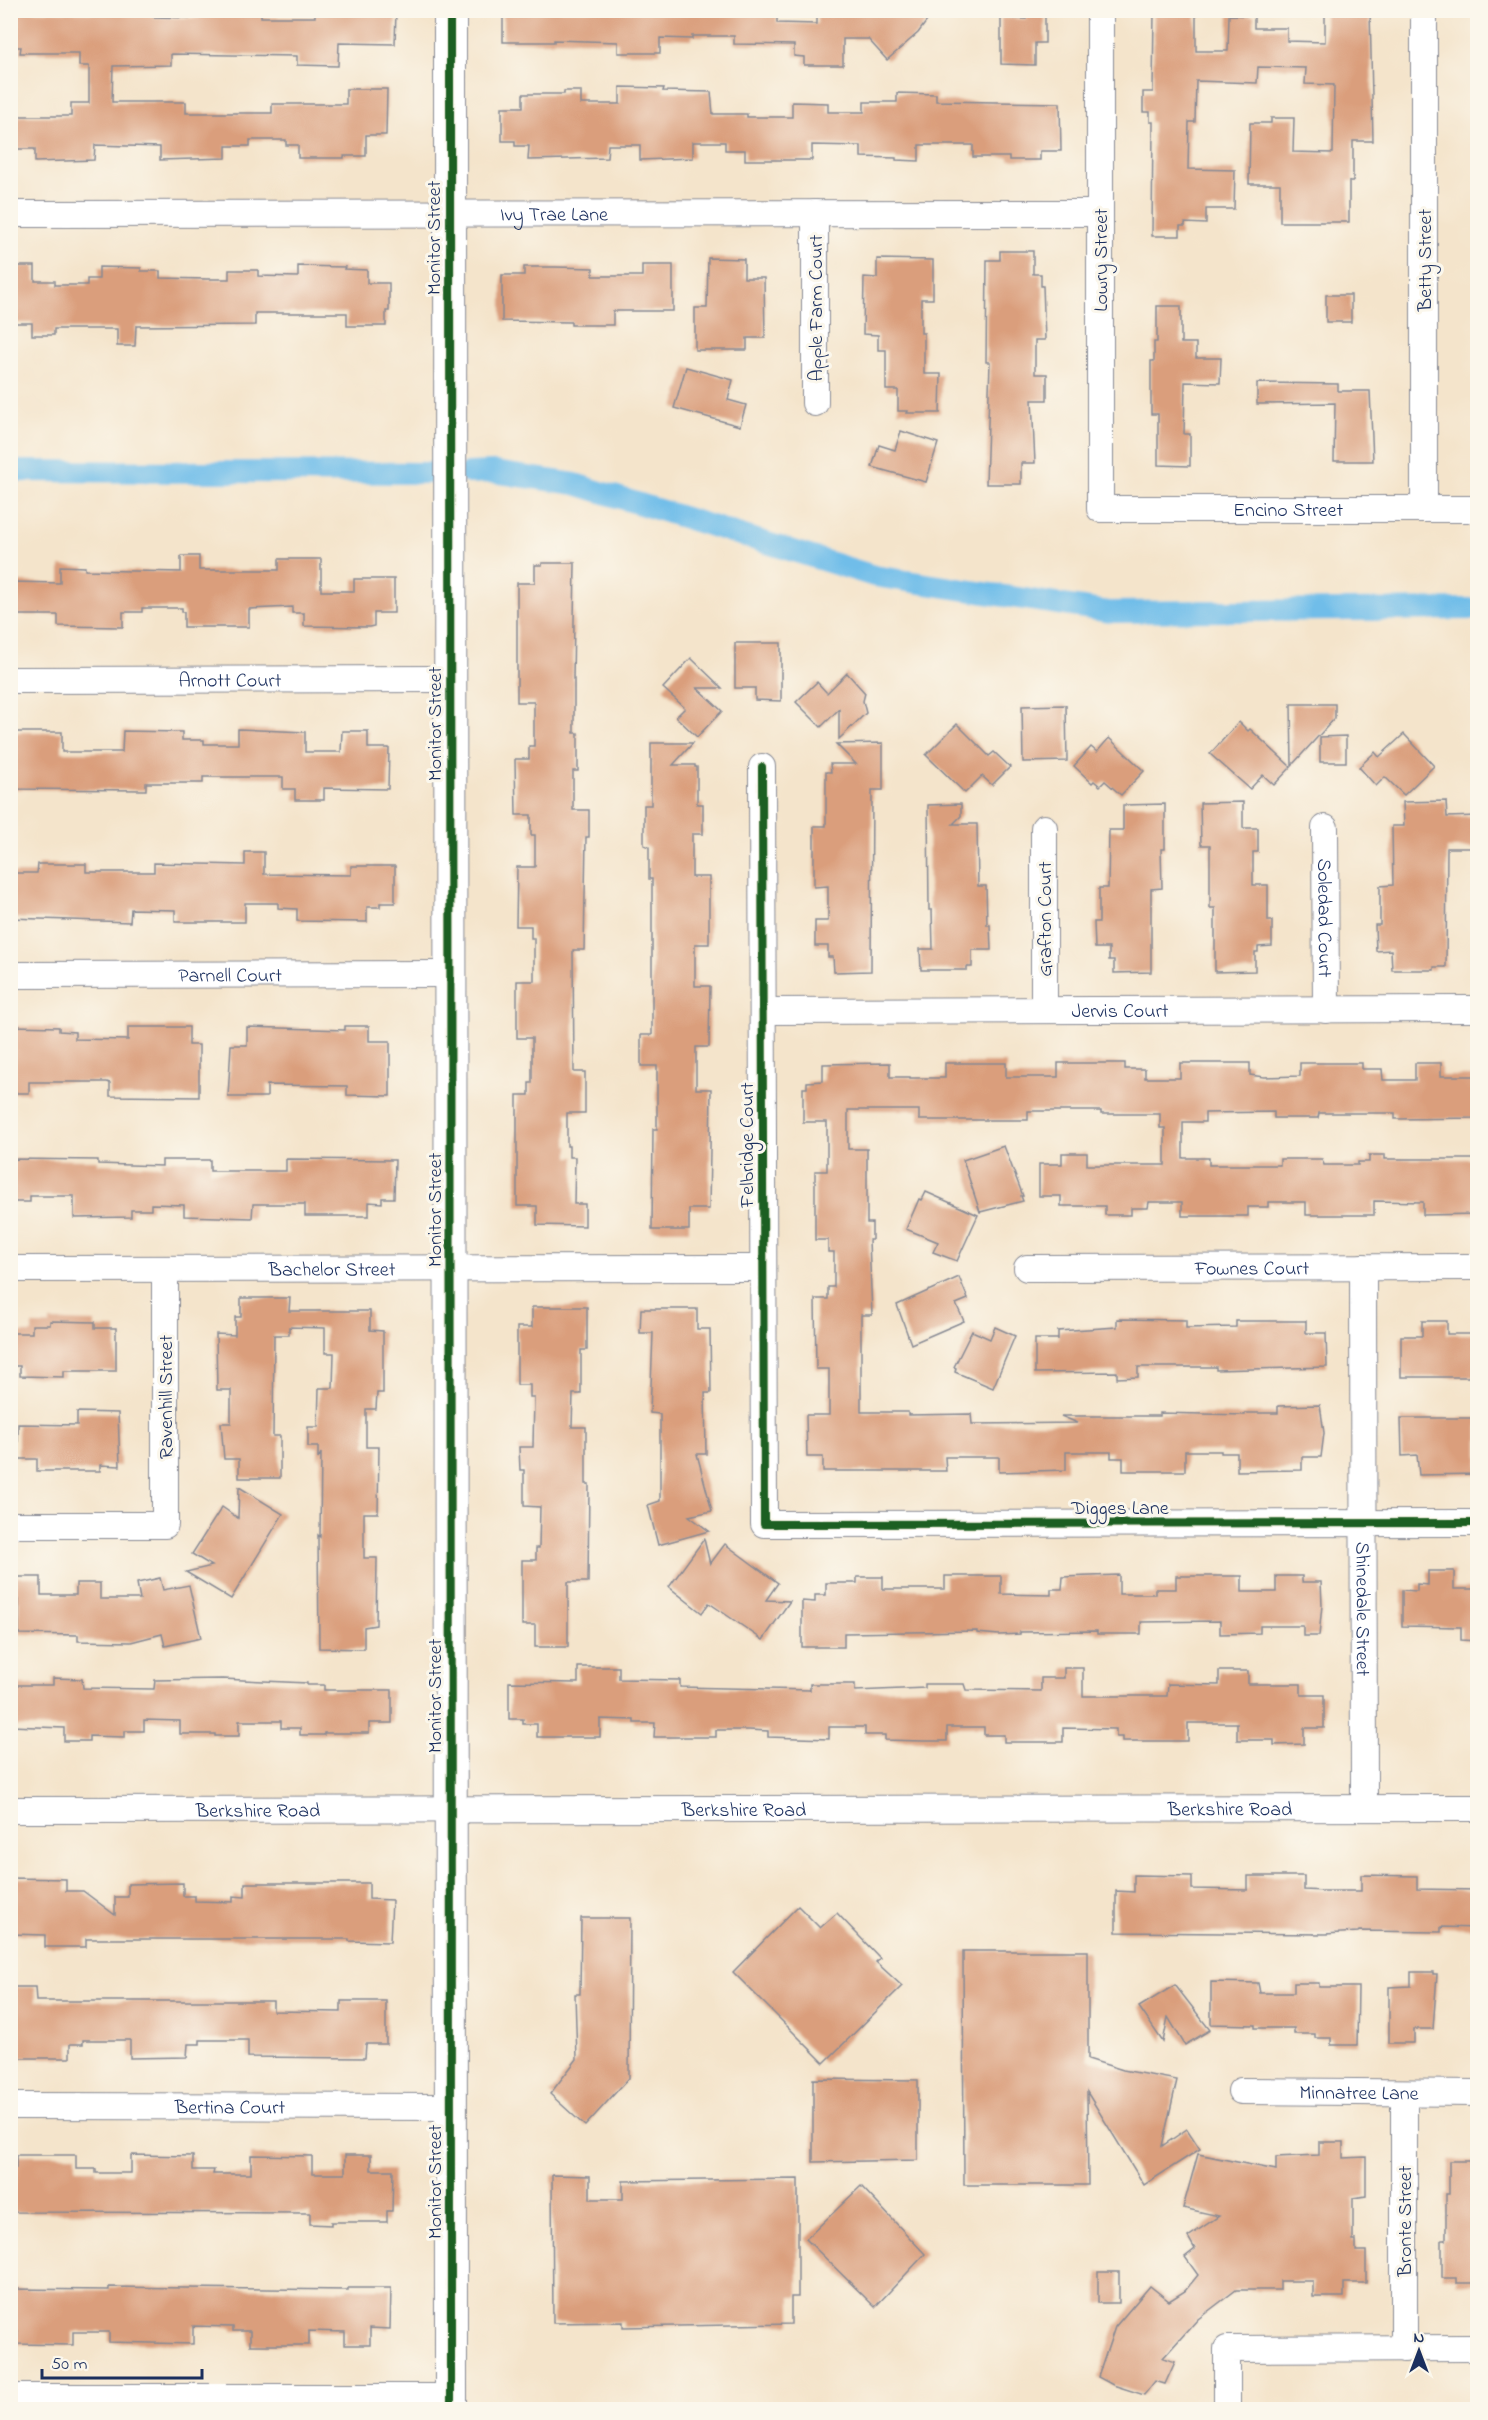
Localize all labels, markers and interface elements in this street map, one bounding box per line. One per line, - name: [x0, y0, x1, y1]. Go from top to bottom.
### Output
- street label: Monitor Street: [421, 180, 450, 295]
- street label: Ivy Trae Lane: [500, 201, 608, 231]
- street label: Lowry Street: [1088, 208, 1117, 312]
- street label: Betty Street: [1412, 209, 1441, 312]
- street label: Apple Farm Court: [803, 234, 832, 381]
- street label: Encino Street: [1233, 497, 1343, 526]
- street label: Monitor Street: [422, 666, 451, 781]
- street label: Arnott Court: [178, 667, 282, 697]
- street label: Soledad Court: [1308, 858, 1338, 978]
- street label: Grafton Court: [1032, 861, 1061, 977]
- street label: Parnell Court: [178, 962, 282, 992]
- street label: Jervis Court: [1071, 998, 1169, 1027]
- street label: Felbridge Court: [734, 1082, 764, 1209]
- street label: Monitor Street: [422, 1152, 451, 1267]
- street label: Fownes Court: [1194, 1255, 1310, 1285]
- street label: Bachelor Street: [267, 1256, 396, 1286]
- street label: Ravenhill Street: [153, 1335, 182, 1459]
- street label: Digges Lane: [1070, 1495, 1169, 1525]
- street label: Shinedale Street: [1347, 1542, 1376, 1677]
- street label: Monitor Street: [422, 1638, 451, 1753]
- street label: Berkshire Road: [1167, 1796, 1292, 1825]
- street label: Berkshire Road: [681, 1797, 806, 1826]
- street label: Berkshire Road: [195, 1798, 320, 1827]
- street label: Minnatree Lane: [1299, 2079, 1419, 2109]
- street label: Bertina Court: [174, 2094, 285, 2124]
- street label: Monitor Street: [422, 2124, 451, 2239]
- street label: Bronte Street: [1392, 2165, 1421, 2278]
- north arrow: [1389, 2321, 1449, 2381]
- text: N: [1414, 2326, 1425, 2350]
- scale bar: [42, 2342, 202, 2380]
- text: 50 m: [51, 2352, 88, 2378]

